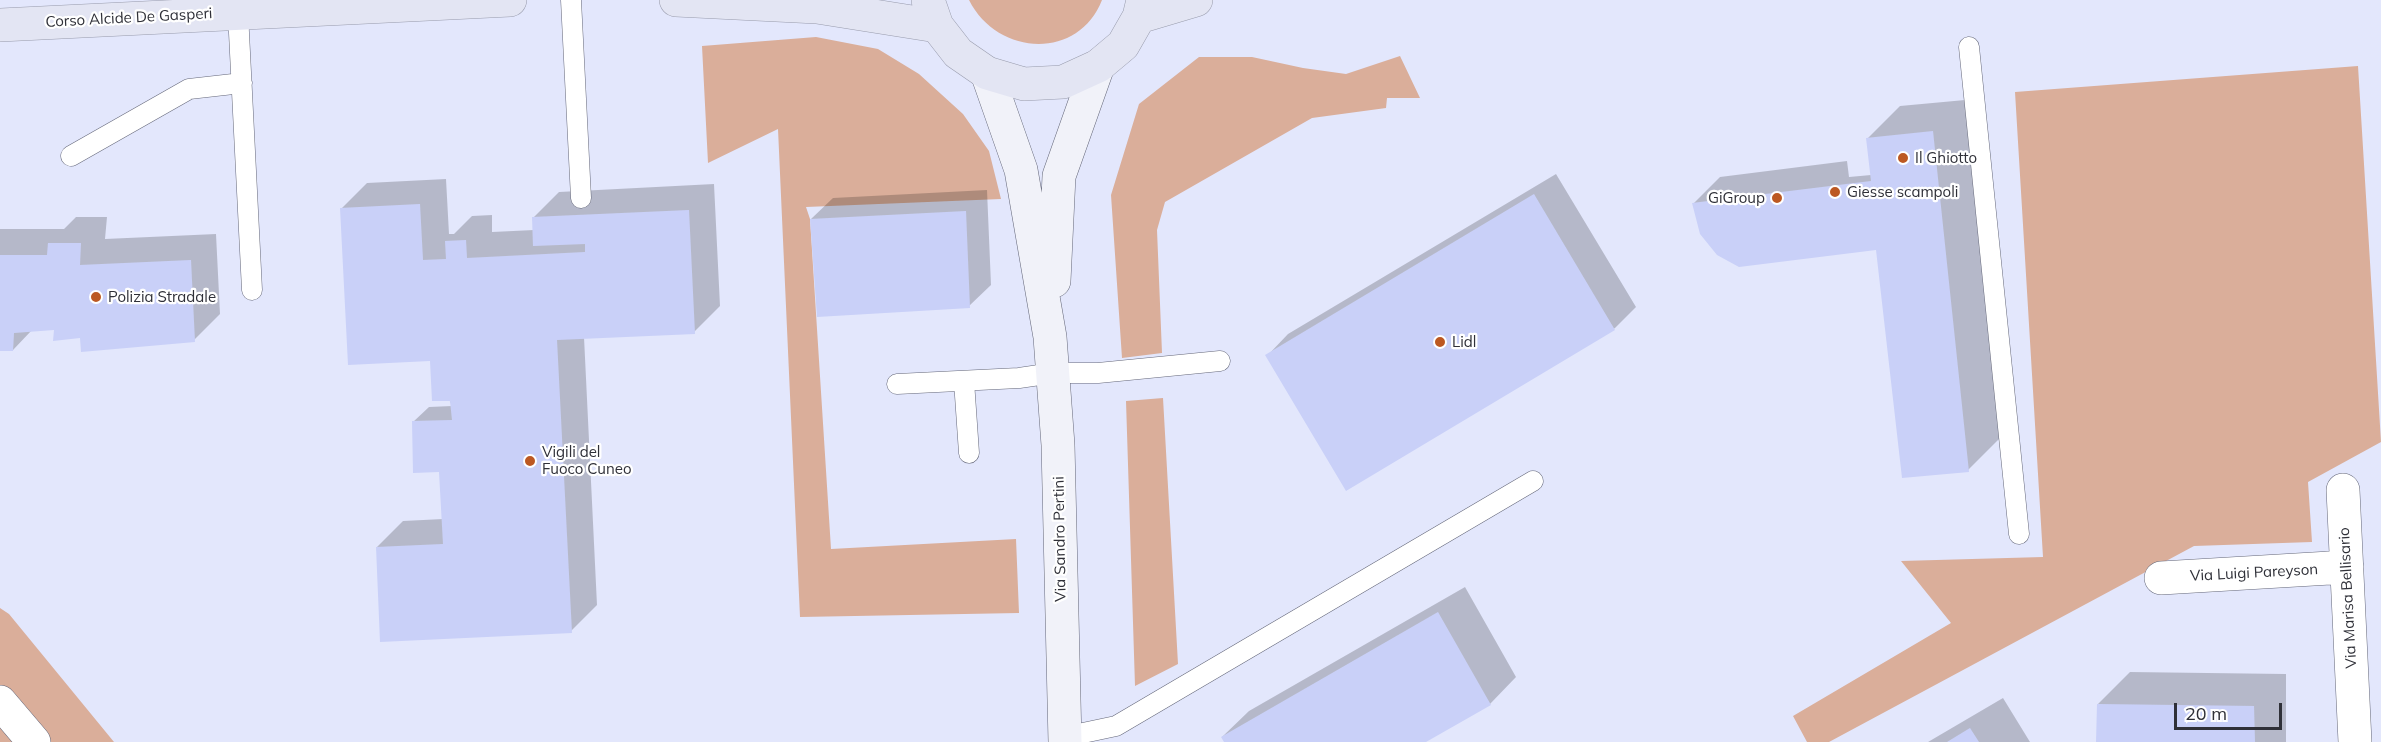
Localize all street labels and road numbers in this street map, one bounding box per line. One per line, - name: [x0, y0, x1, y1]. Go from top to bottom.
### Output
- street label: Corso Alcide De Gasperi: [45, 5, 213, 31]
- street label: Via Sandro Pertini: [1050, 476, 1070, 602]
- street label: Via Marisa Bellisario: [2335, 527, 2361, 669]
- street label: Via Luigi Pareyson: [2190, 561, 2318, 585]

